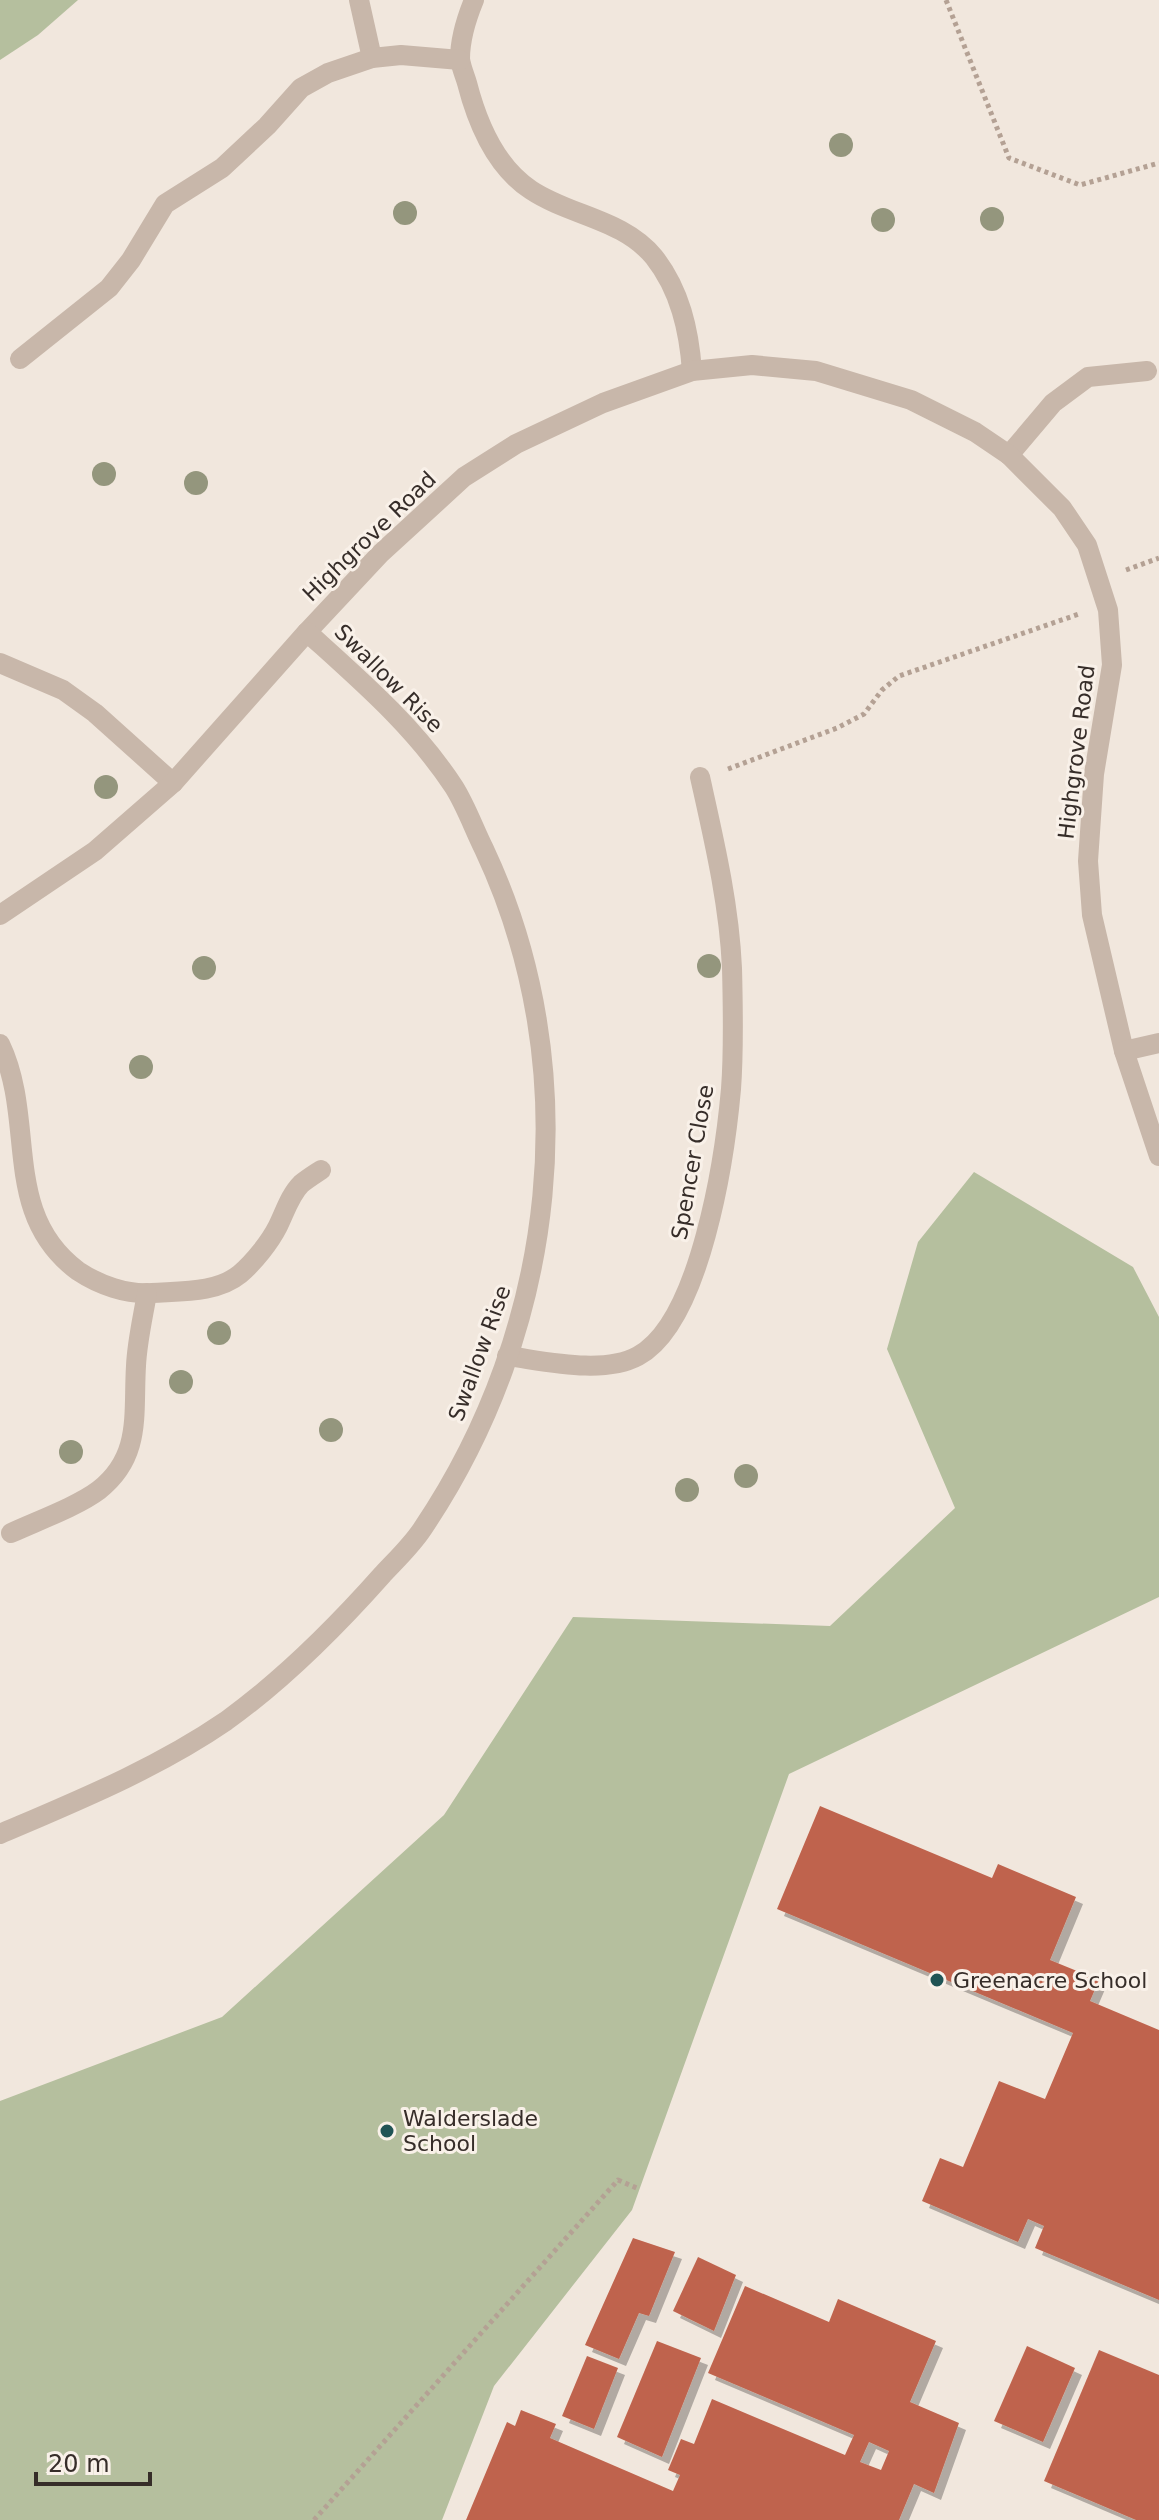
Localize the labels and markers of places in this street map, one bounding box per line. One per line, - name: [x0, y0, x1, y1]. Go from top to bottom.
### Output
- place label: Greenacre School: [953, 1968, 1147, 1993]
- marker: Greenacre School: [928, 1971, 946, 1989]
- place label: Walderslade School: [403, 2106, 538, 2156]
- marker: Walderslade School: [378, 2122, 396, 2140]

